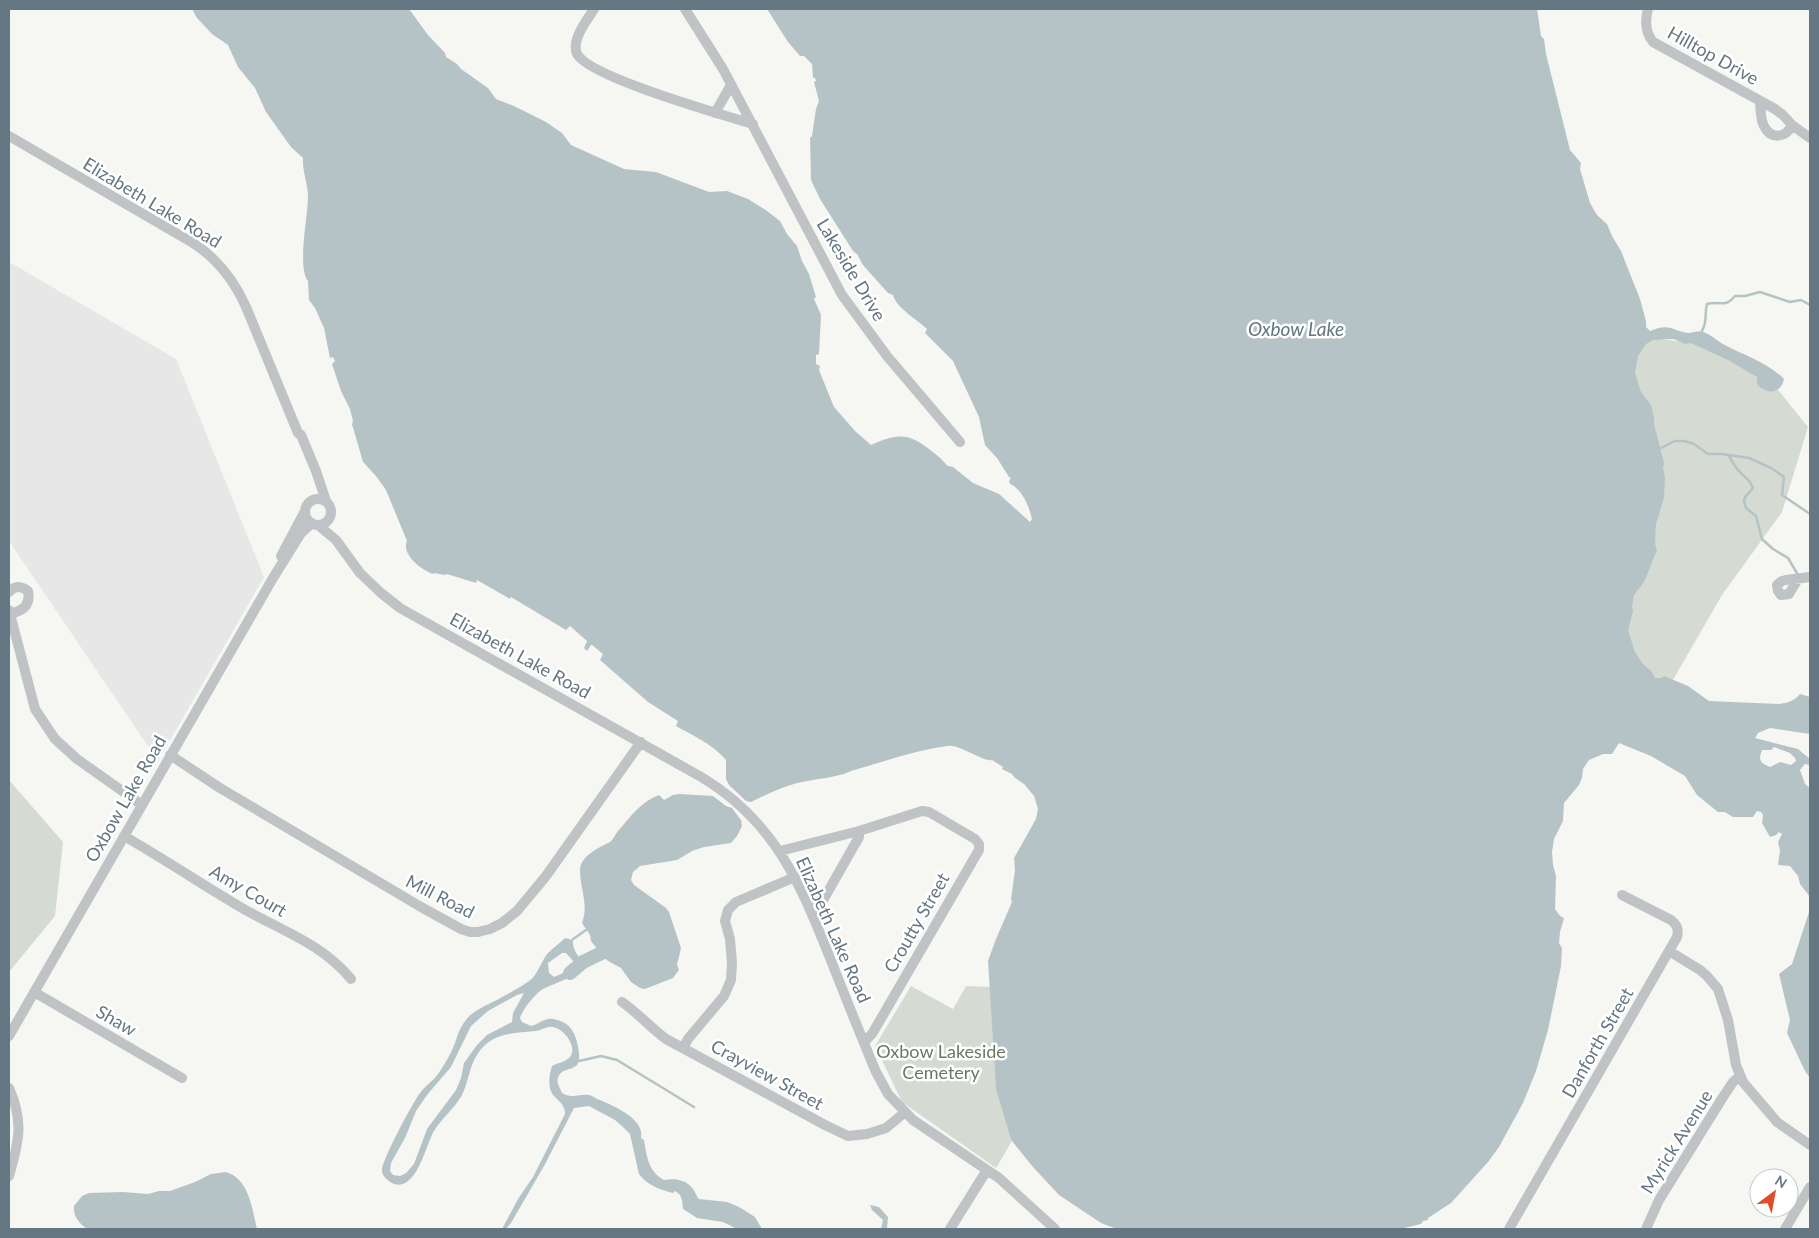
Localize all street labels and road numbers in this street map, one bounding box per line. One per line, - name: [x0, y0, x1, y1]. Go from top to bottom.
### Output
- street label: Hilltop Drive: [1664, 21, 1763, 89]
- street label: Elizabeth Lake Road: [79, 152, 226, 252]
- street label: Lakeside Drive: [813, 214, 891, 325]
- street label: Elizabeth Lake Road: [446, 607, 595, 703]
- street label: Oxbow Lake Road: [80, 731, 170, 866]
- street label: Elizabeth Lake Road: [792, 853, 876, 1006]
- street label: Amy Court: [206, 859, 291, 921]
- street label: Croutty Street: [879, 868, 954, 976]
- street label: Mill Road: [403, 870, 478, 923]
- street label: Danforth Street: [1557, 983, 1638, 1102]
- street label: Shaw: [93, 1000, 140, 1040]
- street label: Crayview Street: [707, 1034, 828, 1114]
- street label: Myrick Avenue: [1636, 1086, 1717, 1197]

